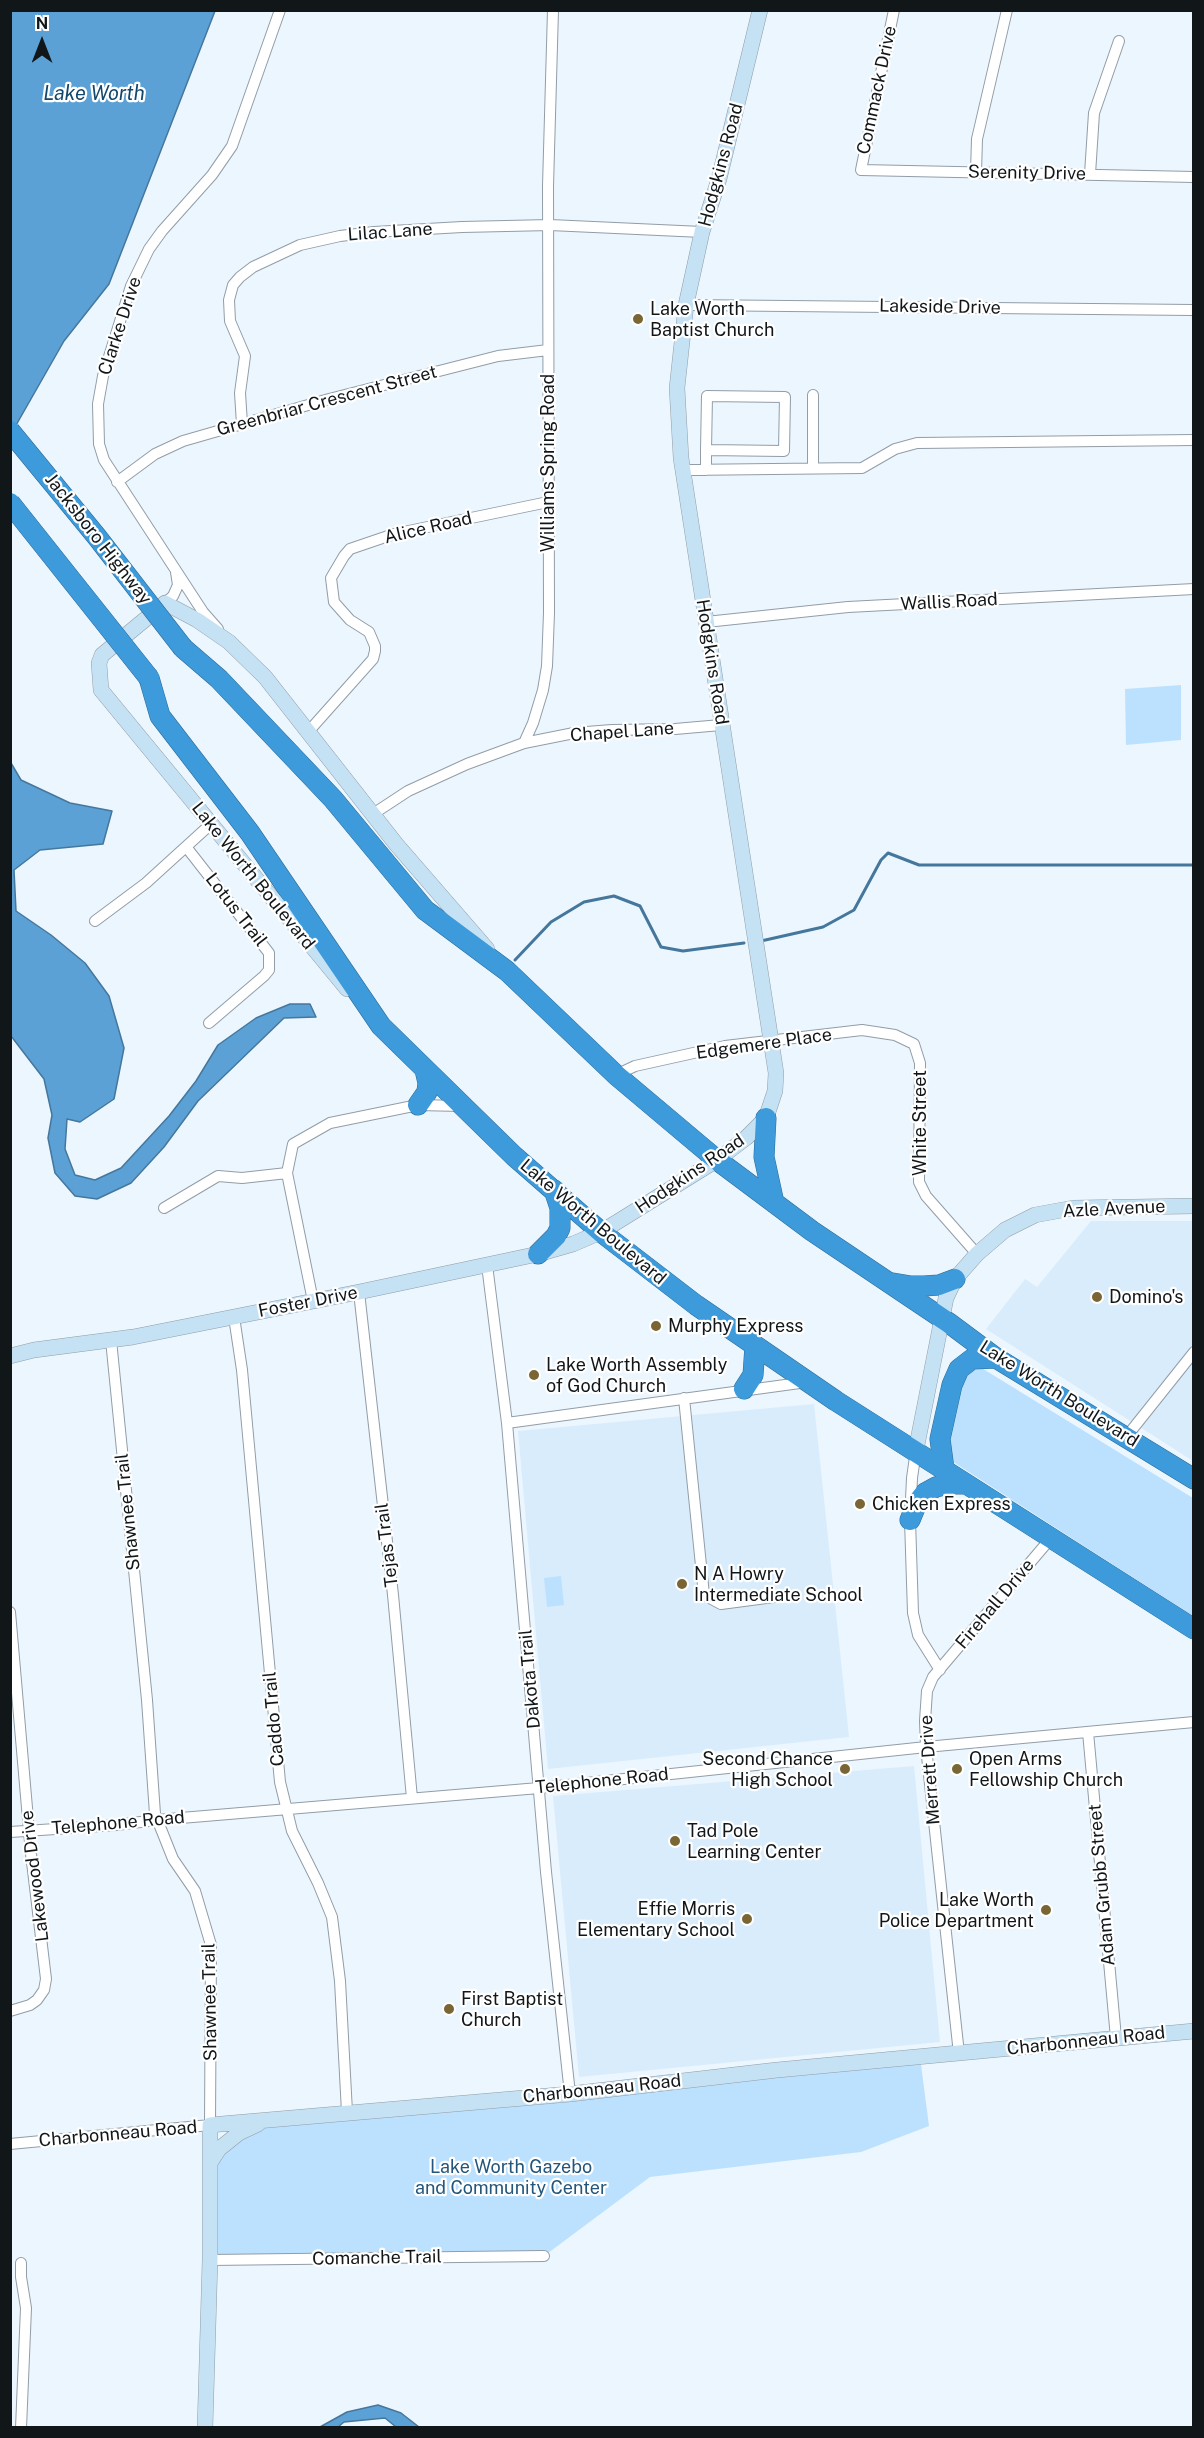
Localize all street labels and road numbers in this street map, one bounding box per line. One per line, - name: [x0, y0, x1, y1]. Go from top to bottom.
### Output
- street label: Commack Drive: [853, 24, 901, 156]
- street label: Hodgkins Road: [694, 101, 748, 229]
- street label: Serenity Drive: [968, 161, 1086, 185]
- street label: Lilac Lane: [347, 218, 433, 246]
- street label: Clarke Drive: [94, 274, 146, 378]
- street label: Lakeside Drive: [879, 295, 1001, 319]
- street label: Greenbriar Crescent Street: [215, 361, 439, 441]
- street label: Williams Spring Road: [537, 374, 559, 552]
- street label: Jacksboro Highway: [40, 469, 156, 609]
- street label: Alice Road: [382, 507, 474, 549]
- street label: Wallis Road: [900, 589, 998, 615]
- street label: Hodgkins Road: [691, 598, 733, 726]
- street label: Chapel Lane: [569, 718, 675, 746]
- street label: Lake Worth Boulevard: [187, 798, 319, 954]
- street label: Lotus Trail: [201, 869, 271, 951]
- street label: Edgemere Place: [695, 1024, 833, 1064]
- street label: White Street: [909, 1070, 931, 1176]
- street label: Hodgkins Road: [631, 1130, 749, 1218]
- street label: Lake Worth Boulevard: [516, 1155, 670, 1289]
- street label: Azle Avenue: [1062, 1196, 1166, 1222]
- street label: Foster Drive: [256, 1282, 360, 1322]
- street label: Lake Worth Boulevard: [975, 1336, 1143, 1452]
- street label: Shawnee Trail: [111, 1452, 145, 1572]
- street label: Tejas Trail: [371, 1502, 403, 1588]
- street label: Firehall Drive: [951, 1555, 1039, 1653]
- street label: Dakota Trail: [515, 1628, 545, 1730]
- street label: Caddo Trail: [259, 1671, 289, 1767]
- street label: Merrett Drive: [915, 1714, 945, 1826]
- street label: Telephone Road: [534, 1763, 670, 1799]
- street label: Adam Grubb Street: [1084, 1803, 1120, 1967]
- street label: Telephone Road: [50, 1806, 186, 1840]
- street label: Lakewood Drive: [16, 1809, 54, 1943]
- street label: Shawnee Trail: [198, 1943, 222, 2061]
- street label: Charbonneau Road: [1006, 2022, 1166, 2060]
- street label: Charbonneau Road: [522, 2070, 682, 2108]
- street label: Charbonneau Road: [38, 2116, 198, 2152]
- street label: Comanche Trail: [312, 2246, 442, 2270]

